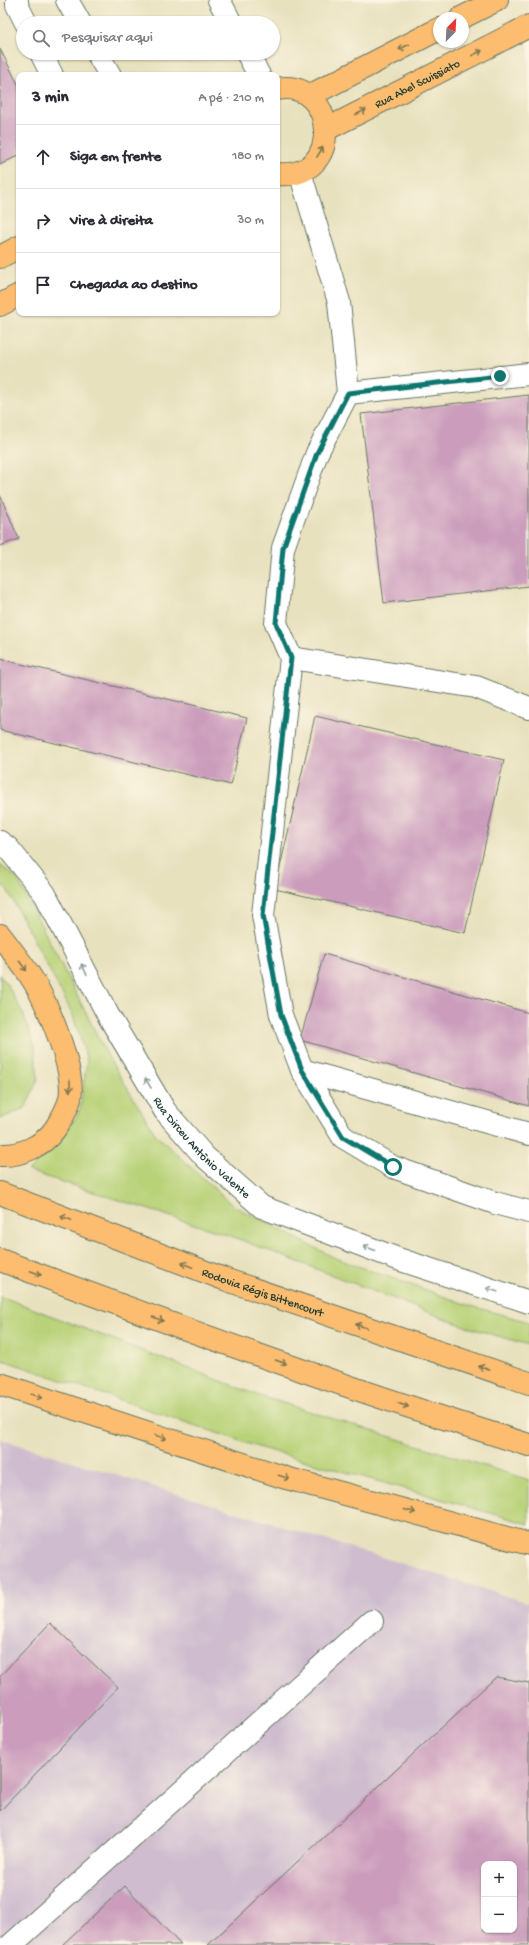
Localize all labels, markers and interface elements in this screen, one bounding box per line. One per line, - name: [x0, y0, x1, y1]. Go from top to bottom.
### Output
- north arrow: [433, 12, 469, 48]
- search box: [16, 16, 280, 60]
- icon: search: [30, 27, 52, 49]
- text: Pesquisar aqui: [62, 29, 153, 47]
- one-way arrow: [398, 44, 410, 51]
- one-way arrow: [471, 48, 483, 56]
- street label: Rua Abel Scuissiato: [373, 57, 463, 112]
- text: 3 min: [32, 88, 69, 108]
- text: A pé · 210 m: [199, 91, 264, 106]
- one-way arrow: [355, 107, 367, 115]
- icon: ahead: [32, 146, 54, 168]
- one-way arrow: [317, 146, 325, 158]
- text: Siga em frente: [70, 148, 161, 166]
- text: 180 m: [232, 149, 264, 164]
- icon: right: [32, 210, 54, 232]
- text: Vire à direita: [70, 212, 153, 230]
- text: 30 m: [238, 213, 264, 228]
- icon: arrive: [32, 274, 54, 296]
- text: Chegada ao destino: [70, 276, 197, 294]
- route end: [491, 367, 509, 385]
- one-way arrow: [19, 961, 27, 972]
- one-way arrow: [80, 964, 88, 976]
- one-way arrow: [144, 1077, 152, 1089]
- one-way arrow: [66, 1079, 74, 1092]
- street label: Rua Dirceu Antônio Valente: [149, 1095, 253, 1203]
- route start: [384, 1158, 402, 1176]
- one-way arrow: [60, 1214, 72, 1222]
- one-way arrow: [363, 1243, 375, 1251]
- one-way arrow: [182, 1261, 194, 1269]
- street label: Rodovia Régis Bittencourt: [199, 1266, 326, 1322]
- one-way arrow: [30, 1270, 42, 1278]
- one-way arrow: [486, 1285, 498, 1293]
- one-way arrow: [152, 1316, 164, 1324]
- one-way arrow: [355, 1322, 368, 1329]
- one-way arrow: [274, 1359, 286, 1367]
- one-way arrow: [479, 1364, 491, 1372]
- one-way arrow: [30, 1393, 43, 1400]
- one-way arrow: [397, 1402, 410, 1409]
- one-way arrow: [154, 1433, 166, 1441]
- one-way arrow: [278, 1474, 291, 1481]
- one-way arrow: [403, 1508, 416, 1515]
- map controls: [481, 1861, 517, 1933]
- button: +: [481, 1861, 517, 1897]
- button: −: [481, 1897, 517, 1933]

